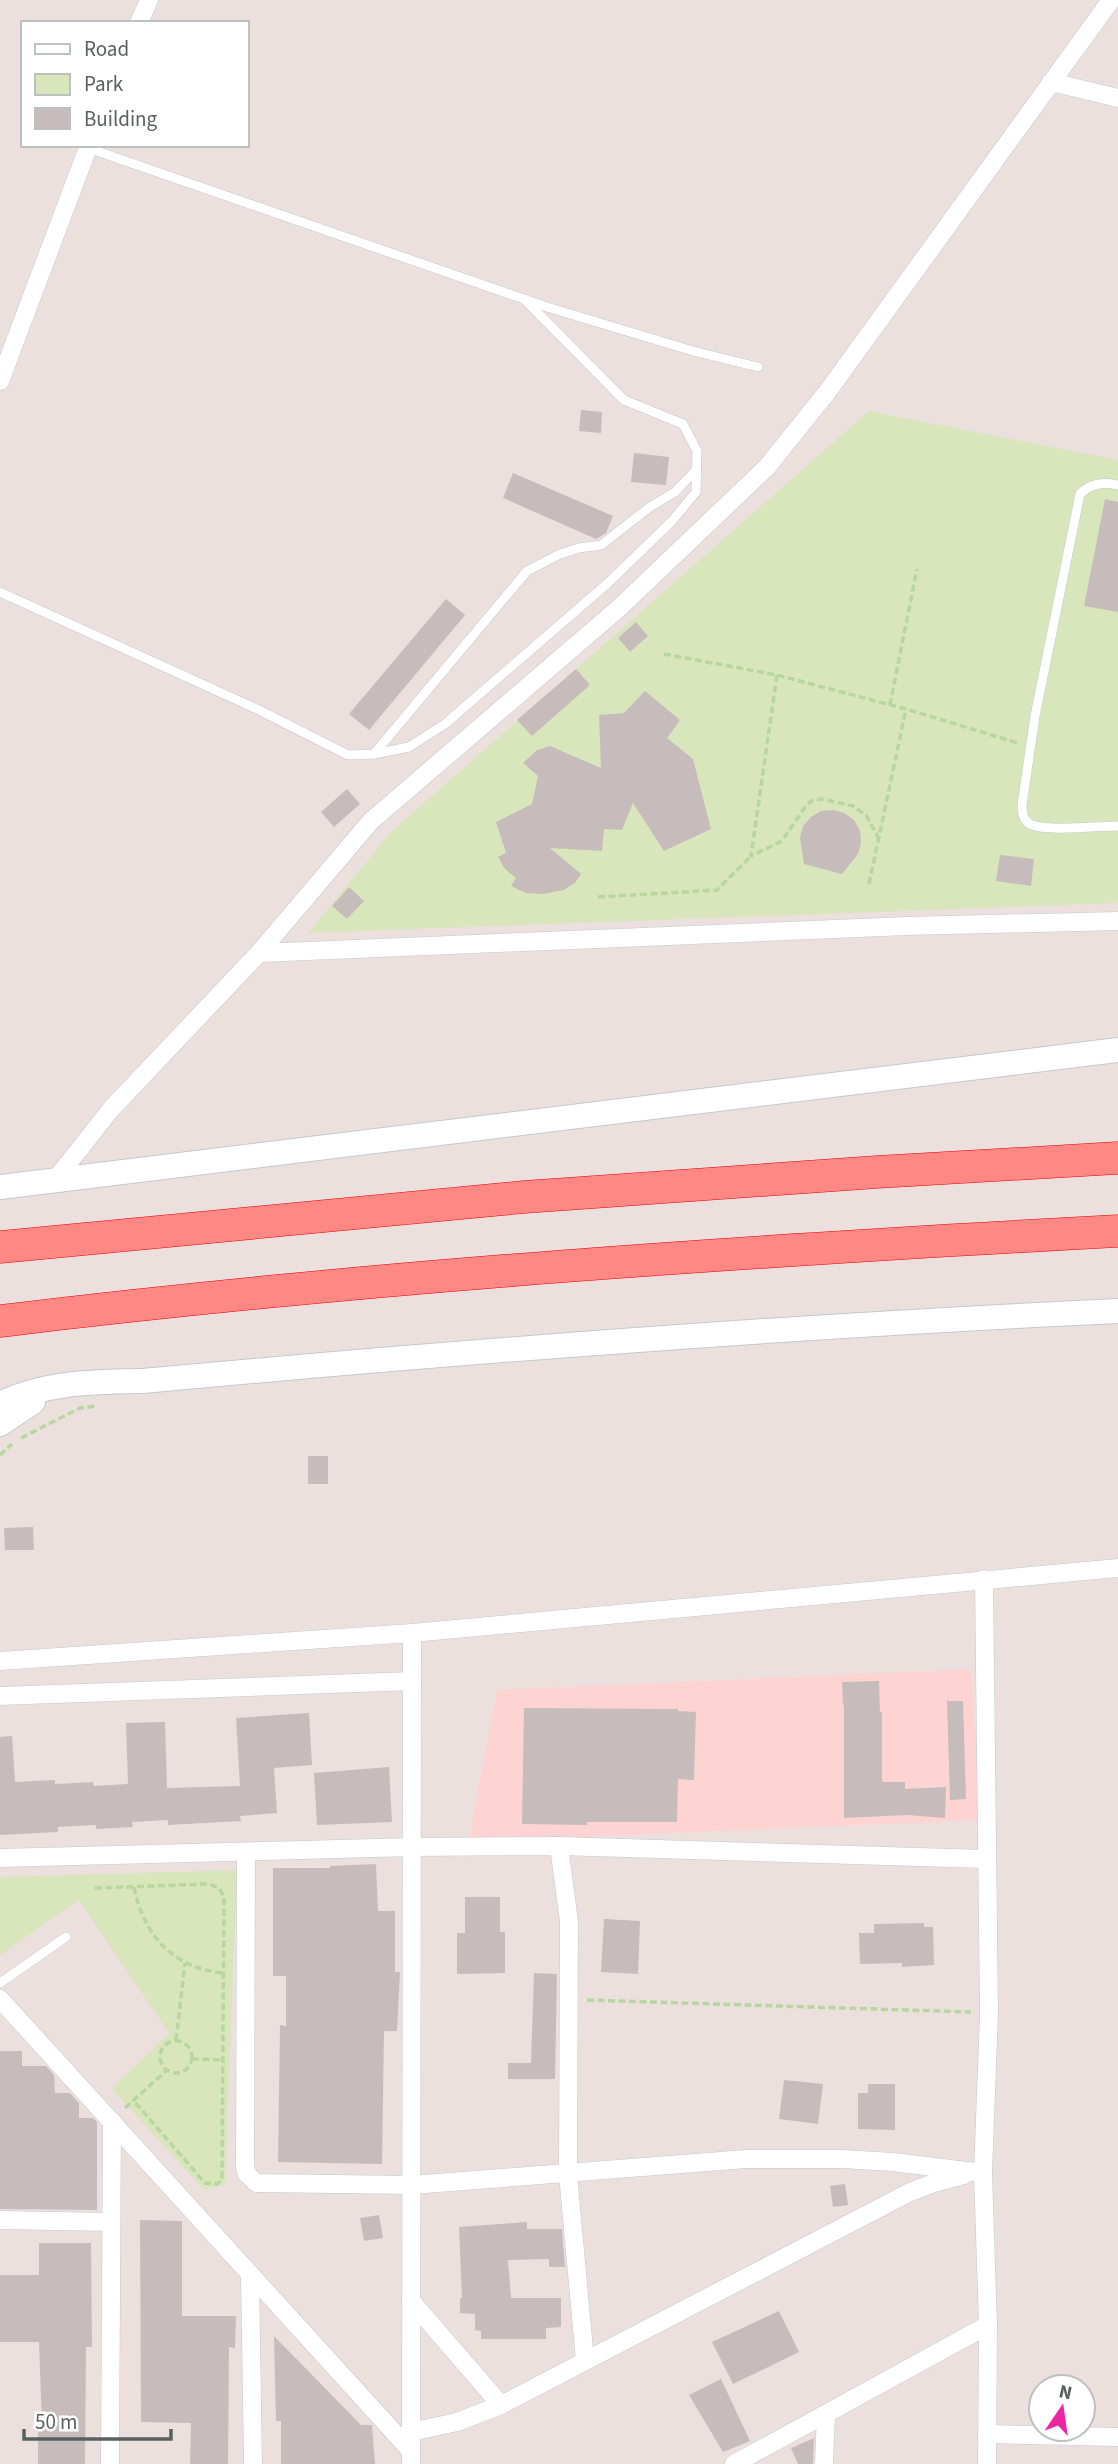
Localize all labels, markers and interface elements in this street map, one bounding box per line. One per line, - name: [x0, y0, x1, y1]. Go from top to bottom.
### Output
- legend: [21, 21, 248, 147]
- text: Road: [84, 34, 129, 64]
- text: Park: [84, 69, 124, 99]
- text: Building: [84, 104, 158, 134]
- north arrow: [1027, 2373, 1097, 2443]
- text: N: [1056, 2378, 1075, 2407]
- scale bar: [24, 2398, 172, 2442]
- text: 50 m: [35, 2407, 77, 2437]

